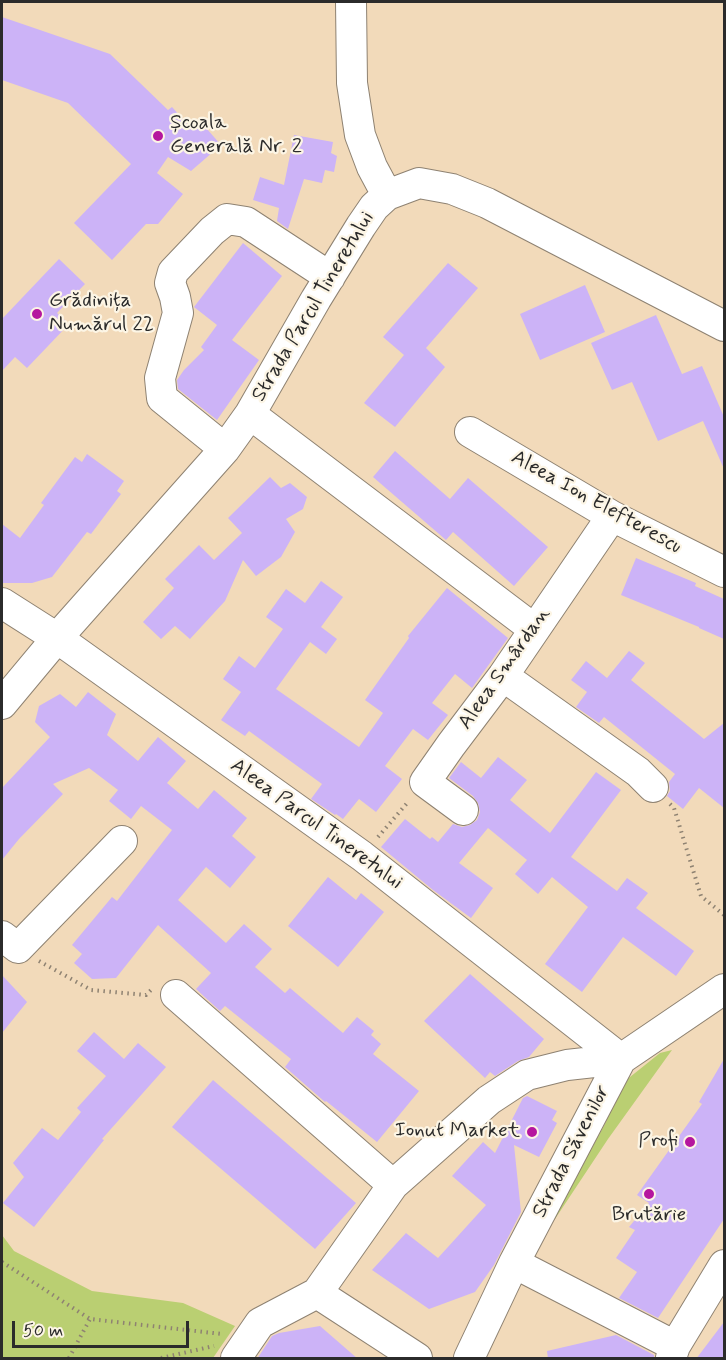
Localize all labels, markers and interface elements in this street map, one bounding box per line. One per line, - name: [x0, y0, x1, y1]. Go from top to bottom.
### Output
- place label: Școala Generală Nr. 2: [170, 111, 302, 161]
- marker: Școala Generală Nr. 2: [151, 129, 165, 143]
- street label: Strada Parcul Tineretului: [247, 207, 381, 407]
- place label: Grădinița Numărul 22: [49, 289, 154, 339]
- marker: Grădinița Numărul 22: [30, 307, 44, 321]
- street label: Aleea Ion Elefterescu: [506, 446, 686, 560]
- street label: Aleea Smârdan: [454, 603, 556, 735]
- street label: Aleea Parcul Tineretului: [225, 754, 407, 896]
- street label: Strada Săvenilor: [528, 1081, 616, 1223]
- place label: Ionut Market: [395, 1119, 520, 1145]
- marker: Ionut Market: [525, 1125, 539, 1139]
- place label: Profi: [638, 1129, 678, 1155]
- marker: Profi: [683, 1135, 697, 1149]
- marker: Brutărie: [642, 1187, 656, 1201]
- place label: Brutărie: [612, 1203, 686, 1229]
- scale bar: [15, 1309, 192, 1347]
- text: 50 m: [23, 1319, 63, 1343]

